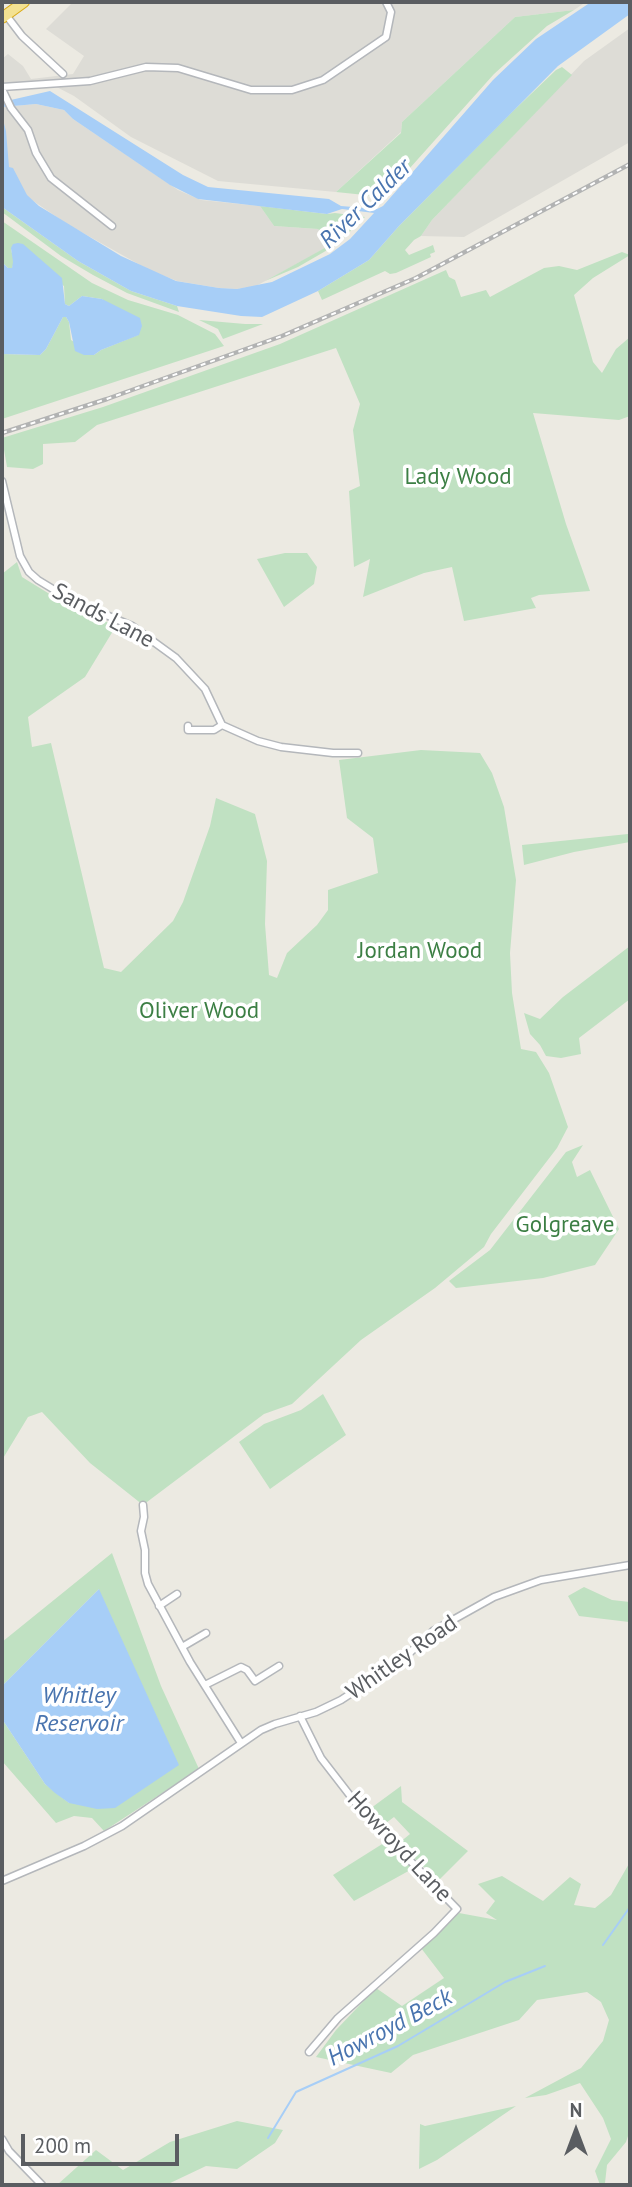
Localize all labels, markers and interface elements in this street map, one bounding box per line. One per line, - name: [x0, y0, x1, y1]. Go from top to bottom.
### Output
- water label: River Calder: [314, 153, 418, 255]
- park label: Lady Wood: [404, 463, 512, 491]
- street label: Sands Lane: [47, 578, 159, 654]
- park label: Jordan Wood: [358, 937, 482, 965]
- park label: Oliver Wood: [139, 997, 259, 1025]
- park label: Golgreave: [516, 1211, 614, 1239]
- street label: Whitley Road: [341, 1610, 463, 1706]
- water label: Whitley Reservoir: [35, 1682, 123, 1738]
- street label: Howroyd Lane: [341, 1786, 457, 1908]
- water label: Howroyd Beck: [323, 1983, 457, 2073]
- north arrow: [541, 2096, 611, 2166]
- text: N: [570, 2098, 582, 2122]
- scale bar: [24, 2120, 182, 2164]
- text: 200 m: [34, 2132, 91, 2159]

